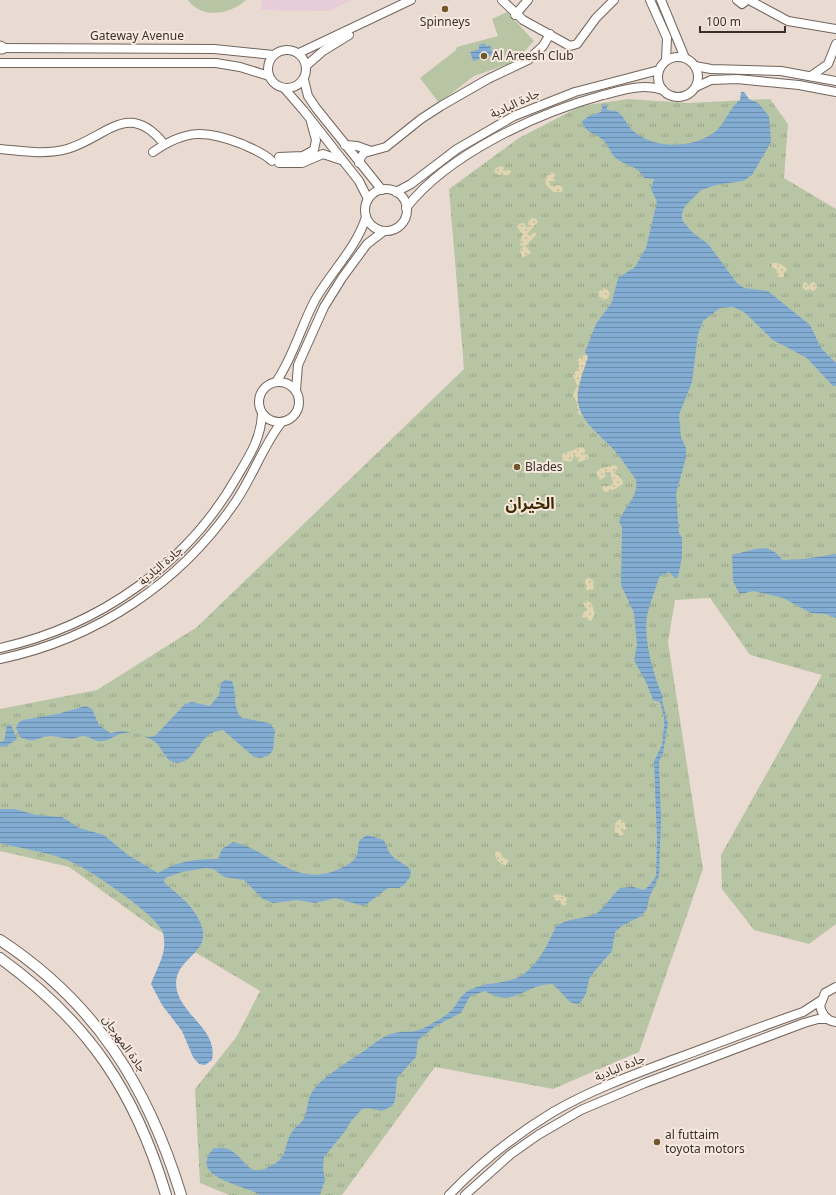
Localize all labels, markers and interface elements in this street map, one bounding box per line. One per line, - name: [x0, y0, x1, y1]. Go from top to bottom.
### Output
- marker: Spinneys: [440, 4, 450, 14]
- scale bar: [700, 8, 785, 34]
- place label: Spinneys: [420, 10, 470, 35]
- text: 100 m: [706, 10, 741, 35]
- street label: Gateway Avenue: [90, 24, 184, 49]
- place label: Al Areesh Club: [492, 44, 574, 69]
- marker: Al Areesh Club: [479, 51, 489, 61]
- street label: جادة البادية: [486, 81, 544, 127]
- place label: Blades: [525, 455, 563, 480]
- marker: Blades: [512, 462, 522, 472]
- district label: الخيران: [505, 487, 555, 521]
- street label: جادة البادية: [133, 539, 189, 593]
- street label: جادة المهرجان: [95, 1010, 153, 1078]
- street label: جادة البادية: [591, 1046, 649, 1090]
- place label: al futtaim toyota motors: [665, 1123, 745, 1162]
- marker: al futtaim toyota motors: [652, 1137, 662, 1147]

